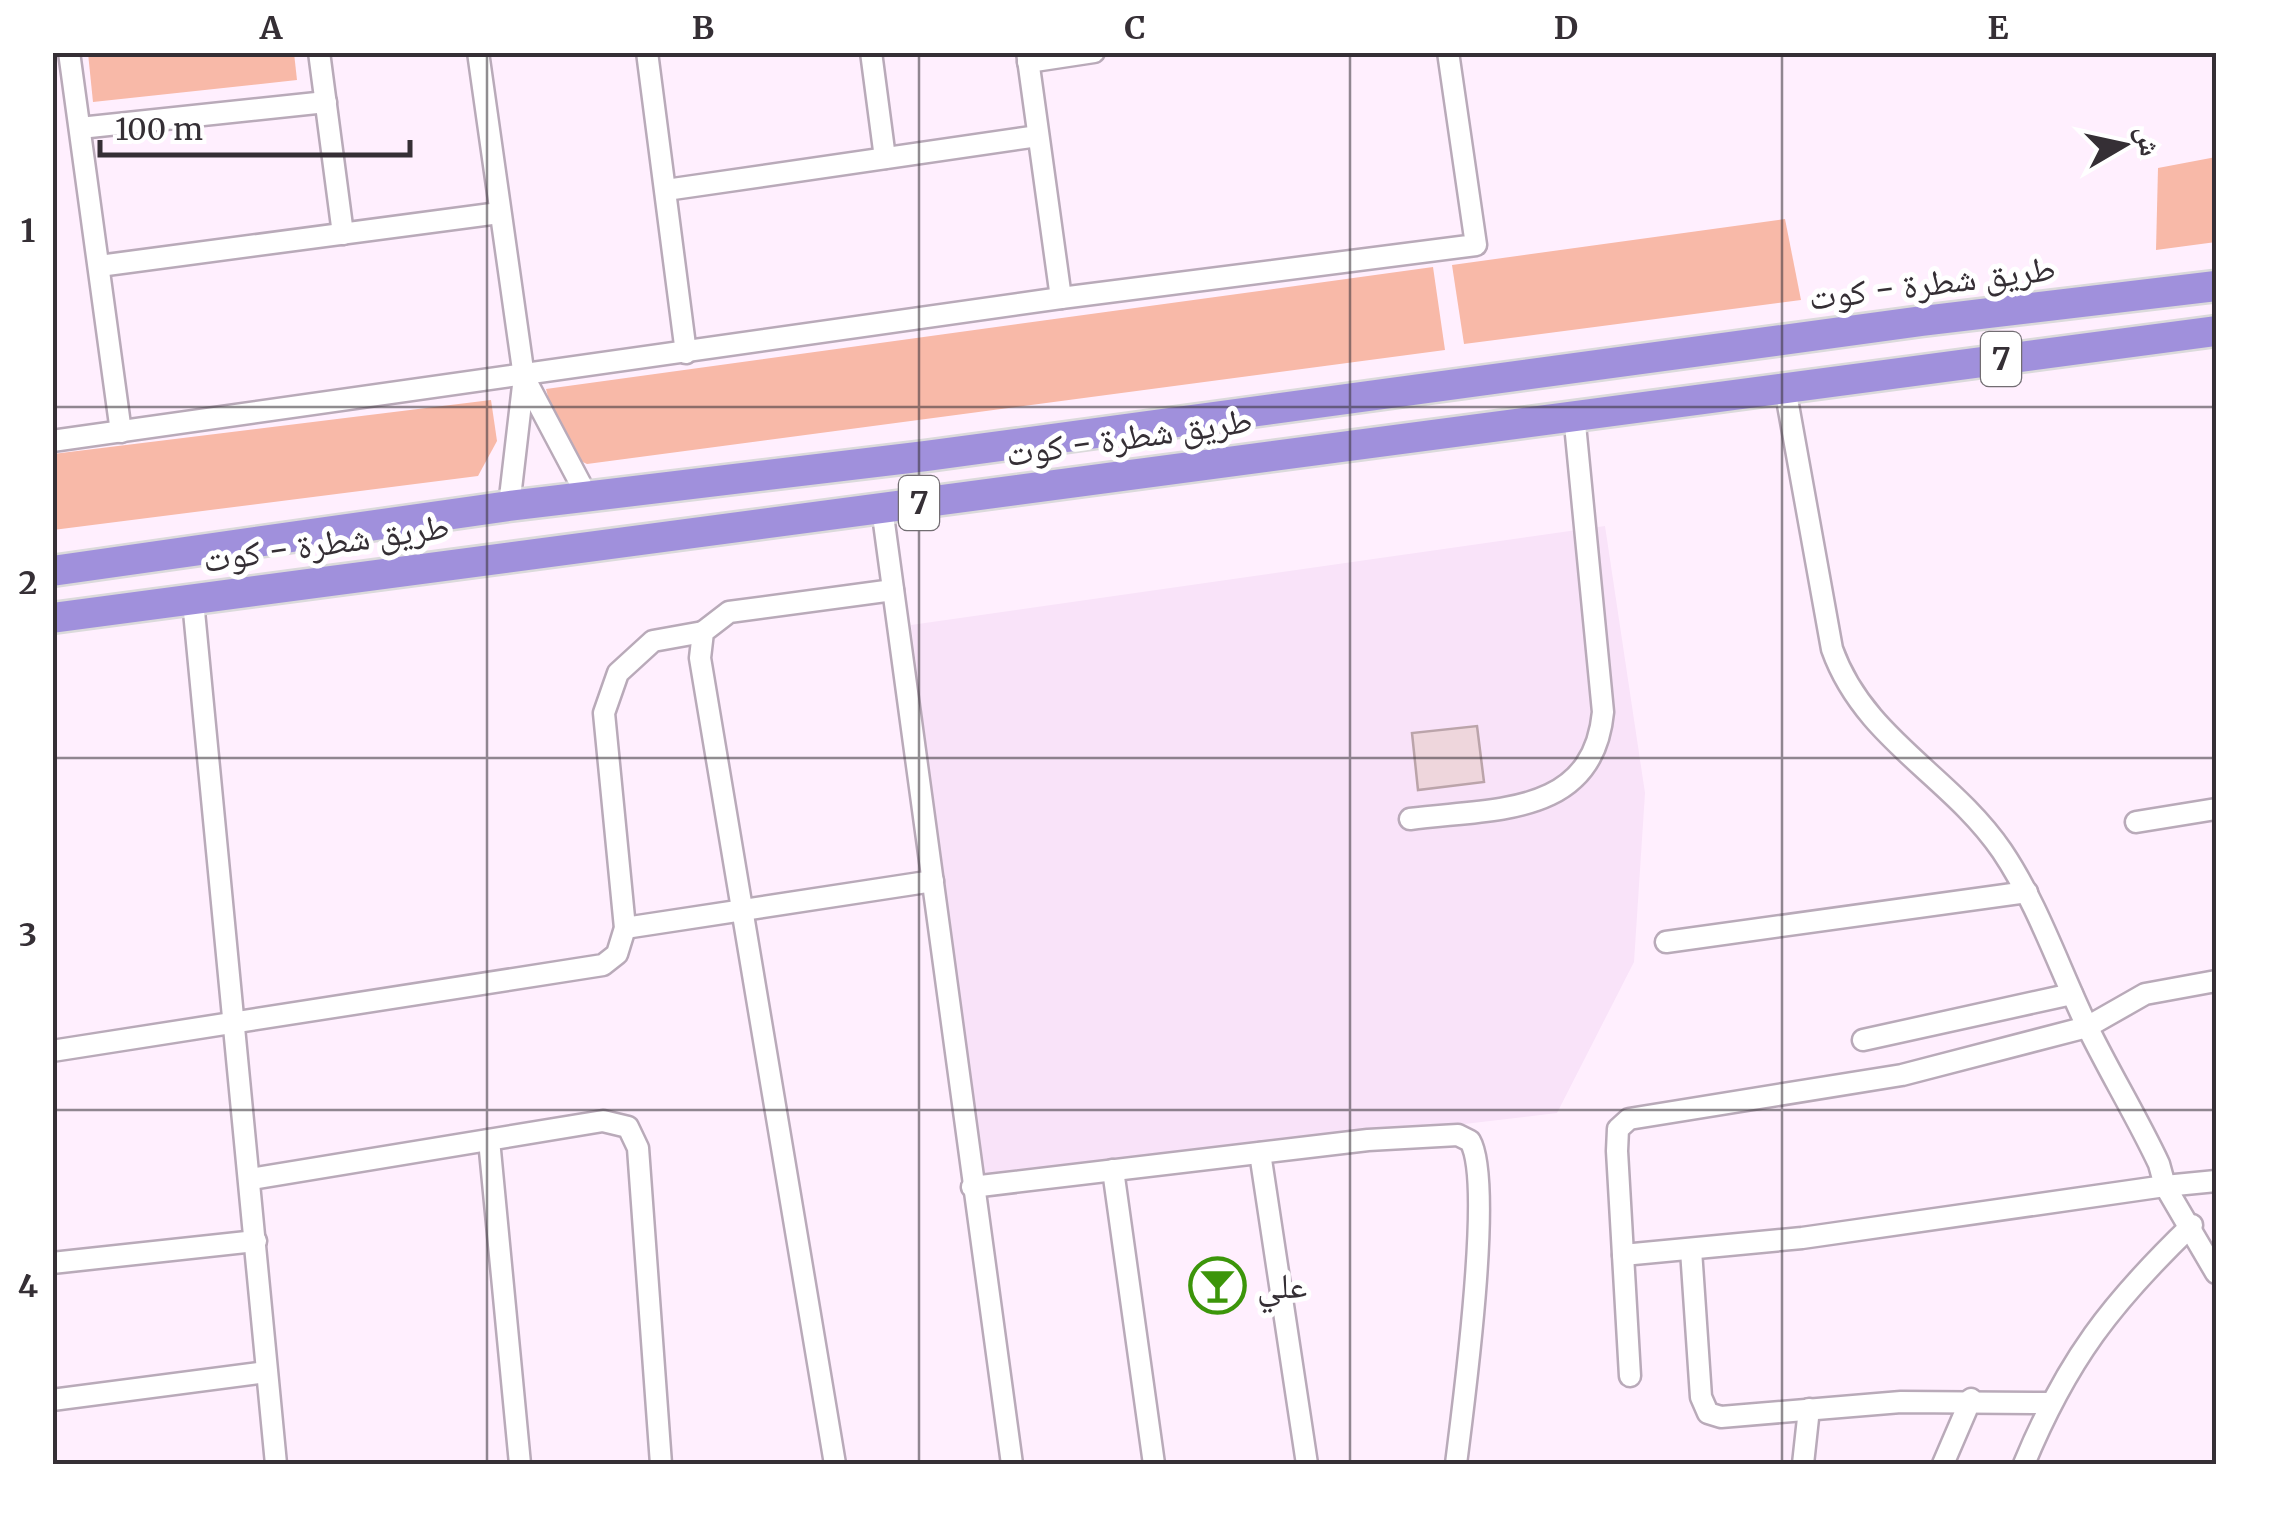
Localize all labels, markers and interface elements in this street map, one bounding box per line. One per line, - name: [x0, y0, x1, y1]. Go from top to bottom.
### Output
- text: A: [259, 8, 284, 48]
- text: B: [692, 8, 714, 48]
- text: C: [1124, 8, 1146, 48]
- text: D: [1554, 8, 1578, 48]
- text: E: [1988, 8, 2009, 48]
- scale bar: [100, 95, 410, 157]
- north arrow: [2074, 95, 2174, 195]
- text: 100 m: [115, 110, 203, 148]
- text: ش: [2129, 124, 2169, 159]
- text: 1: [21, 211, 36, 251]
- street label: طريق شطرة - كوت: [1806, 246, 2058, 320]
- road number: 7: [1981, 332, 2021, 386]
- street label: طريق شطرة - كوت: [1003, 398, 1255, 476]
- road number: 7: [899, 476, 939, 530]
- street label: طريق شطرة - كوت: [200, 504, 452, 582]
- text: 2: [19, 563, 37, 603]
- text: 3: [19, 915, 37, 955]
- bar icon: علي: [1188, 1256, 1248, 1316]
- place label: علي: [1257, 1264, 1307, 1314]
- text: 4: [18, 1266, 38, 1306]

